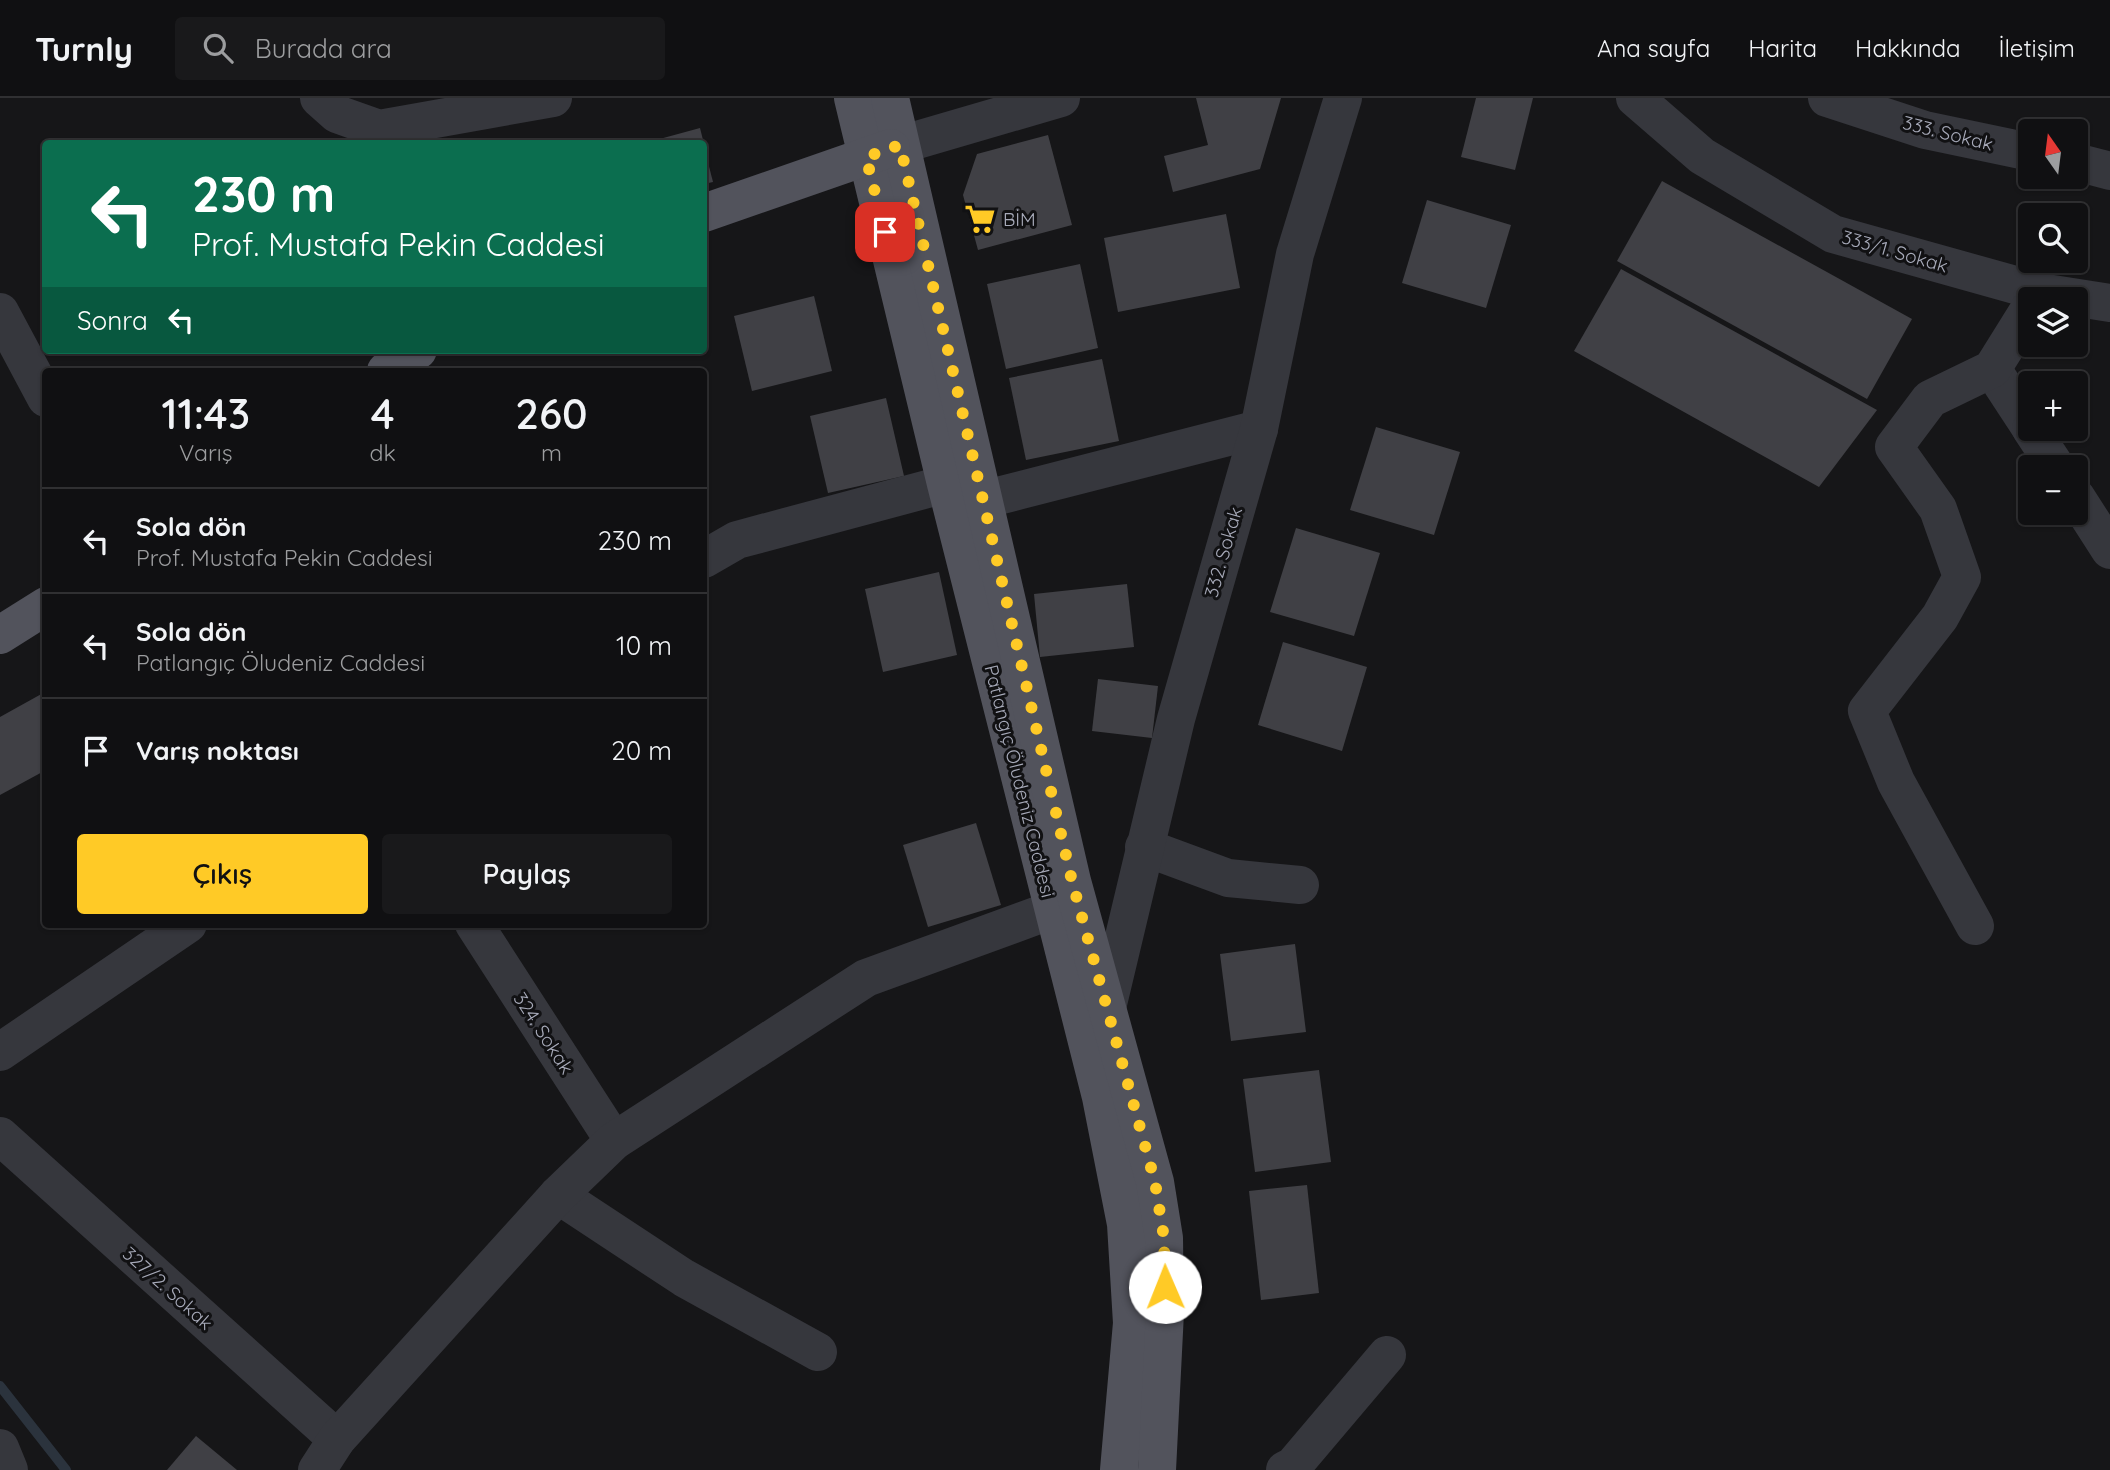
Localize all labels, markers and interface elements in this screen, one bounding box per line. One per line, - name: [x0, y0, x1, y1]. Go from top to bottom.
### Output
- search box: [175, 17, 665, 80]
- text: Turnly: [35, 28, 133, 69]
- icon: search: [199, 29, 237, 67]
- text: Burada ara: [255, 32, 392, 65]
- text: Ana sayfa: [1597, 33, 1710, 63]
- text: Harita: [1748, 33, 1817, 63]
- text: Hakkında: [1855, 33, 1961, 63]
- text: İletişim: [1999, 33, 2075, 63]
- street label: 333. Sokak: [1900, 110, 1996, 156]
- north arrow: [2018, 119, 2088, 189]
- map controls: [2018, 119, 2088, 525]
- text: 230 m: [192, 163, 335, 224]
- icon: left: [77, 168, 168, 259]
- pin: [855, 202, 915, 262]
- supermarket icon: BİM: [963, 202, 997, 236]
- button: search: [2018, 203, 2088, 273]
- place label: BİM: [1003, 207, 1036, 231]
- icon: arrive: [866, 213, 904, 251]
- text: Prof. Mustafa Pekin Caddesi: [192, 224, 605, 264]
- street label: 333/1. Sokak: [1839, 224, 1951, 278]
- button: layers: [2018, 287, 2088, 357]
- icon: left: [162, 301, 200, 339]
- text: Sonra: [77, 304, 148, 337]
- button: +: [2018, 371, 2088, 441]
- text: 11:43: [161, 387, 250, 440]
- text: 4: [371, 387, 395, 440]
- text: 260: [515, 387, 588, 440]
- text: Varış: [179, 438, 233, 467]
- text: dk: [370, 438, 396, 467]
- text: m: [541, 438, 562, 467]
- button: −: [2018, 455, 2088, 525]
- street label: 332. Sokak: [1199, 504, 1247, 600]
- text: Sola dön: [136, 510, 246, 543]
- icon: left: [77, 522, 115, 560]
- text: 230 m: [598, 524, 672, 557]
- text: Prof. Mustafa Pekin Caddesi: [136, 543, 433, 572]
- text: Sola dön: [136, 615, 246, 648]
- icon: left: [77, 627, 115, 665]
- text: 10 m: [616, 629, 672, 662]
- text: Patlangıç Öludeniz Caddesi: [136, 648, 425, 677]
- street label: Patlangıç Öludeniz Caddesi: [979, 662, 1061, 900]
- icon: arrive: [77, 732, 115, 770]
- text: Varış noktası: [136, 734, 299, 767]
- text: 20 m: [611, 734, 672, 767]
- button: Çıkış: [77, 834, 368, 914]
- button: Paylaş: [382, 834, 672, 914]
- street label: 324. Sokak: [509, 988, 579, 1078]
- street label: 327/2. Sokak: [118, 1241, 218, 1335]
- position arrow: [1128, 1250, 1202, 1324]

